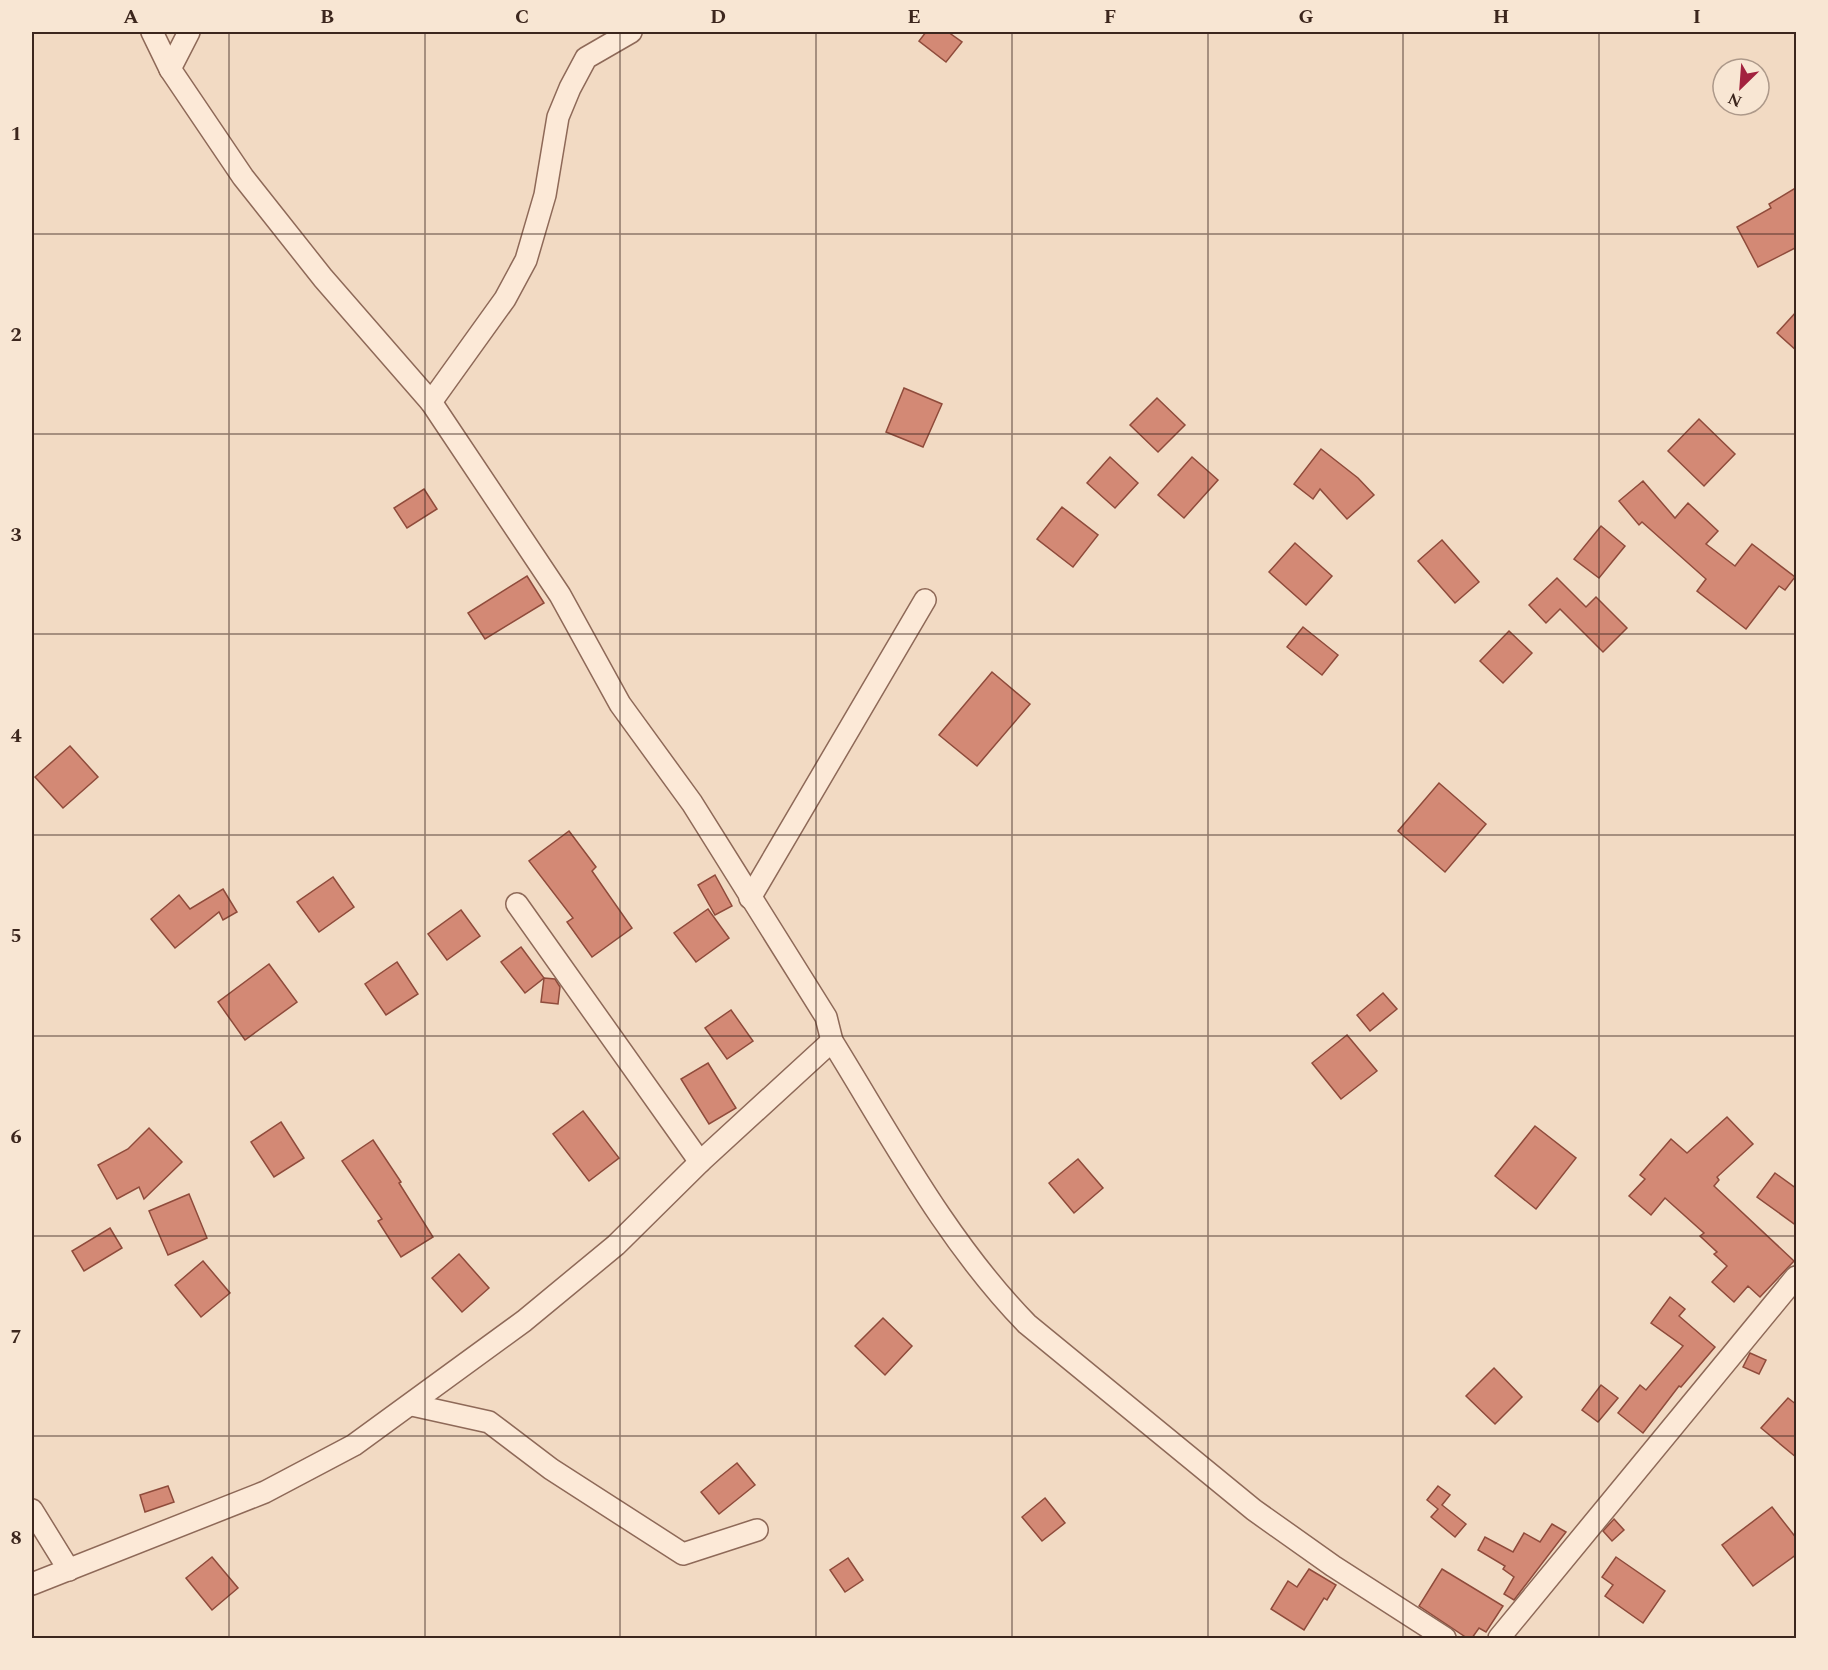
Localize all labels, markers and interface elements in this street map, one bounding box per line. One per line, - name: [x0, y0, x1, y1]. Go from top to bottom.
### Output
- text: A: [123, 2, 139, 32]
- text: B: [320, 2, 334, 32]
- text: C: [515, 2, 529, 32]
- text: D: [710, 2, 726, 32]
- text: E: [907, 2, 921, 32]
- text: F: [1104, 2, 1116, 32]
- text: G: [1298, 2, 1314, 32]
- text: H: [1493, 2, 1509, 32]
- text: I: [1693, 2, 1701, 32]
- north arrow: [1711, 57, 1771, 117]
- text: N: [1724, 86, 1746, 113]
- text: 1: [10, 119, 22, 149]
- text: 2: [10, 320, 22, 350]
- text: 3: [10, 520, 22, 550]
- text: 4: [10, 721, 22, 751]
- text: 5: [10, 921, 22, 951]
- text: 6: [10, 1122, 22, 1152]
- text: 7: [10, 1322, 22, 1352]
- text: 8: [10, 1523, 22, 1553]

